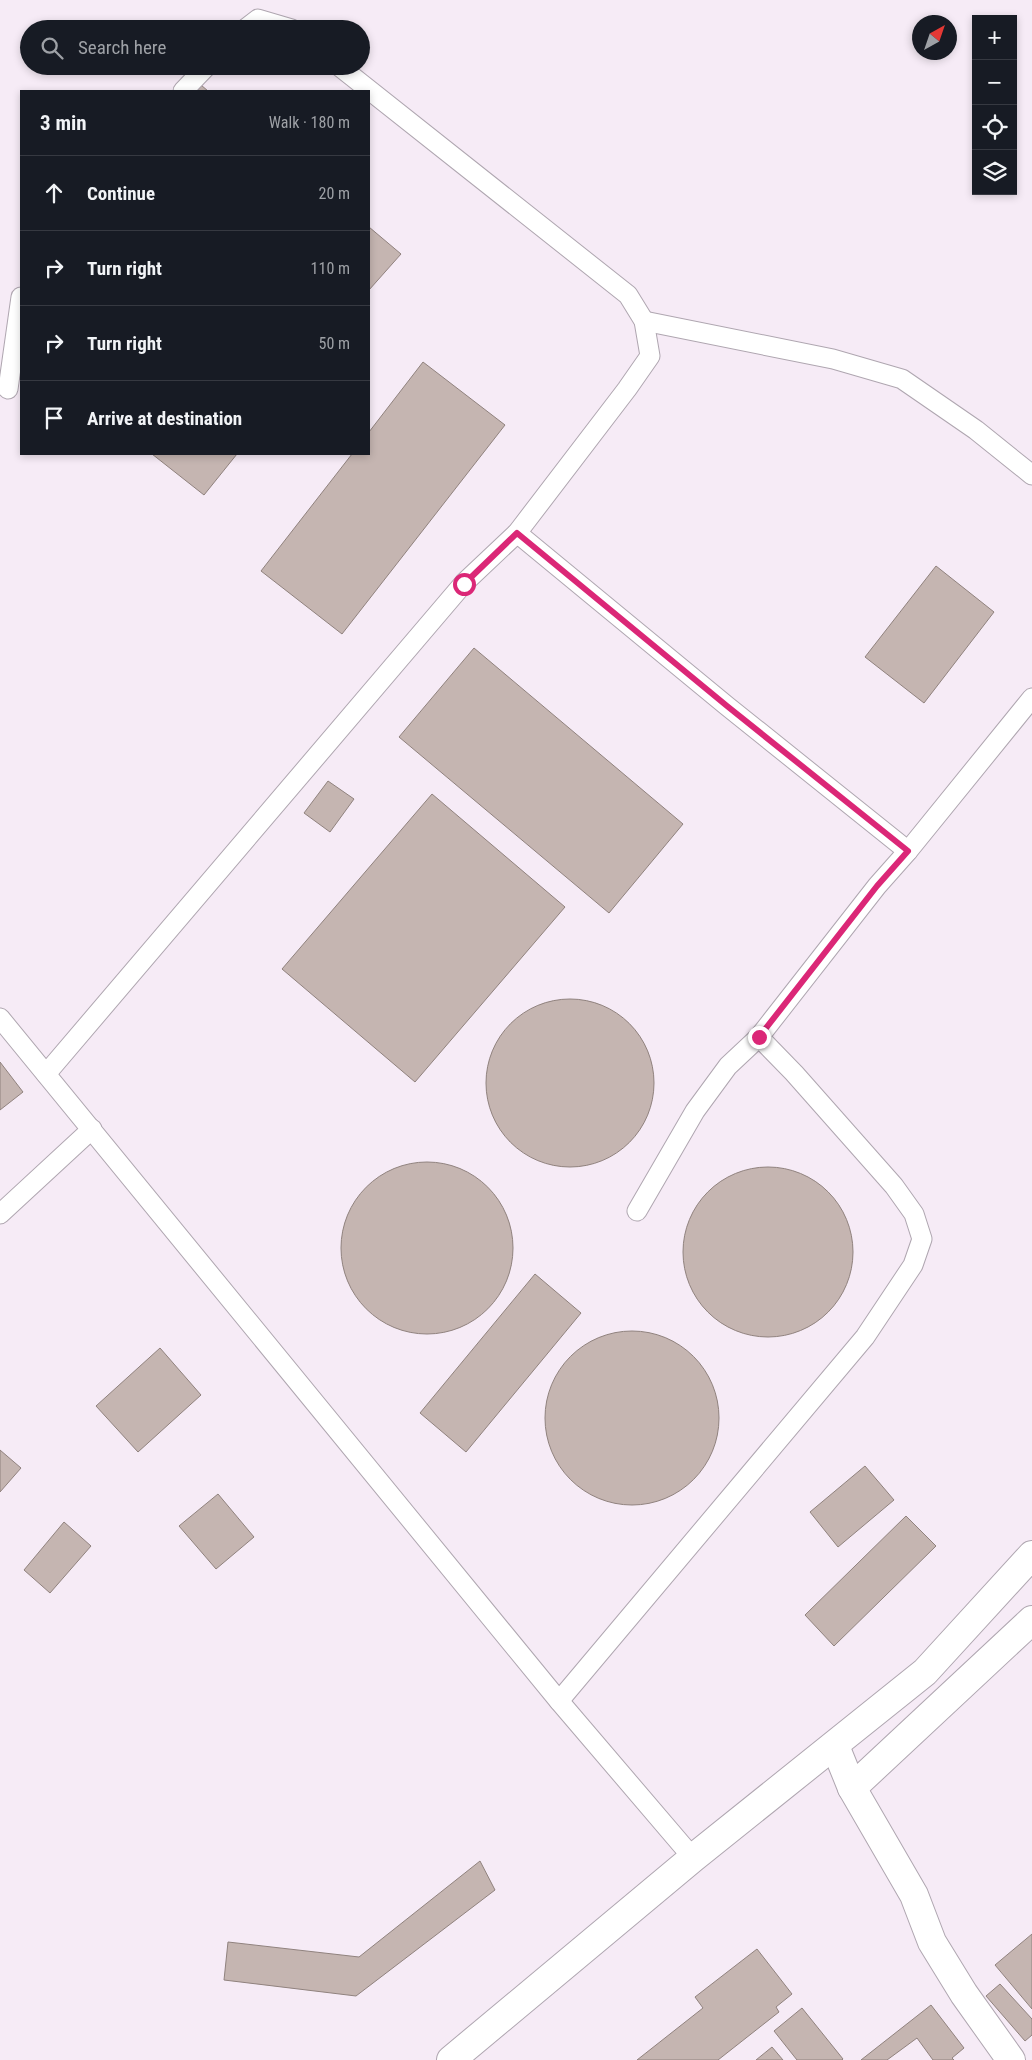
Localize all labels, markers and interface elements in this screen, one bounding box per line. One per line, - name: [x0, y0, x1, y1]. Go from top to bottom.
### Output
- north arrow: [912, 15, 957, 60]
- map controls: [972, 15, 1017, 195]
- button: +: [972, 15, 1017, 60]
- search box: [20, 20, 370, 75]
- icon: search: [38, 34, 66, 62]
- text: Search here: [78, 36, 166, 59]
- button: −: [972, 60, 1017, 105]
- button: locate: [972, 105, 1017, 150]
- text: 3 min: [40, 111, 87, 135]
- text: Walk · 180 m: [269, 113, 350, 132]
- button: layers: [972, 150, 1017, 195]
- icon: ahead: [40, 179, 68, 207]
- text: Continue: [87, 182, 155, 205]
- text: 20 m: [318, 184, 350, 203]
- icon: right: [40, 254, 68, 282]
- text: Turn right: [87, 257, 162, 280]
- text: 110 m: [311, 259, 350, 278]
- icon: right: [40, 329, 68, 357]
- text: Turn right: [87, 332, 162, 355]
- text: 50 m: [318, 334, 350, 353]
- icon: arrive: [40, 404, 68, 432]
- text: Arrive at destination: [87, 407, 242, 430]
- route start: [453, 573, 476, 596]
- route end: [748, 1026, 771, 1049]

